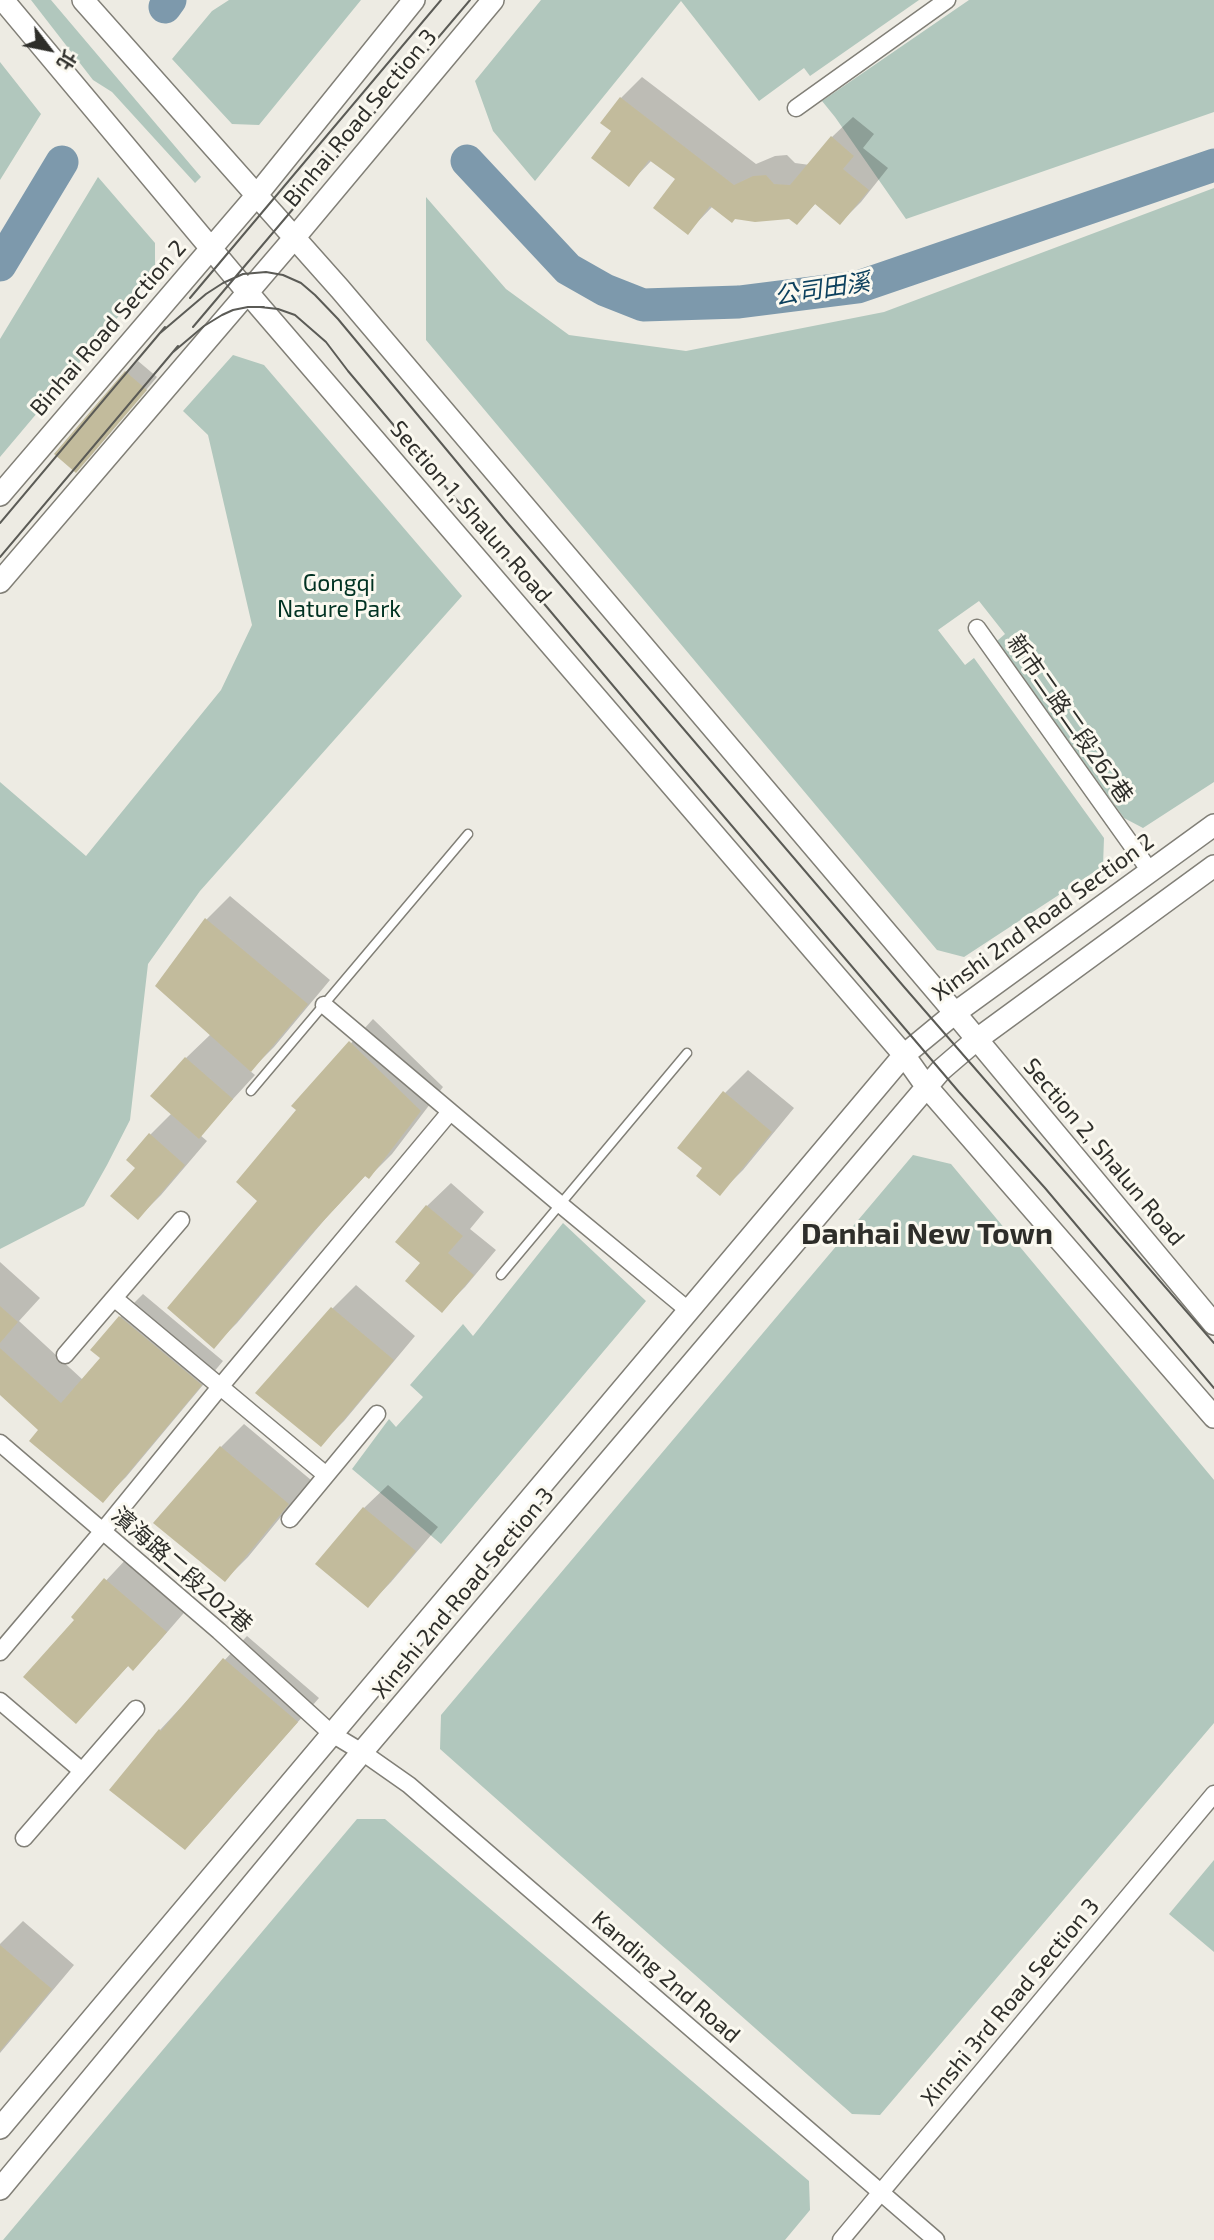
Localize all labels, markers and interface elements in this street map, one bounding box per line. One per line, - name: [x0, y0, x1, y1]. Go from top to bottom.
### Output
- north arrow: [14, 14, 84, 84]
- street label: Binhai Road Section 3: [278, 24, 442, 212]
- text: 北: [52, 46, 82, 75]
- street label: Binhai Road Section 2: [24, 235, 192, 421]
- water label: 公司田溪: [772, 267, 872, 311]
- street label: Section 1, Shalun Road: [384, 415, 558, 609]
- park label: Gongqi Nature Park: [277, 569, 401, 623]
- street label: 新市二路二段262巷: [1001, 629, 1139, 809]
- street label: Xinshi 2nd Road Section 2: [927, 827, 1159, 1007]
- street label: Section 2, Shalun Road: [1018, 1053, 1190, 1251]
- district label: Danhai New Town: [801, 1216, 1053, 1252]
- street label: Xinshi 2nd Road Section 3: [367, 1482, 559, 1704]
- street label: 濱海路二段202巷: [106, 1501, 258, 1639]
- street label: Xinshi 3rd Road Section 3: [915, 1893, 1105, 2111]
- street label: Kanding 2nd Road: [586, 1905, 746, 2049]

